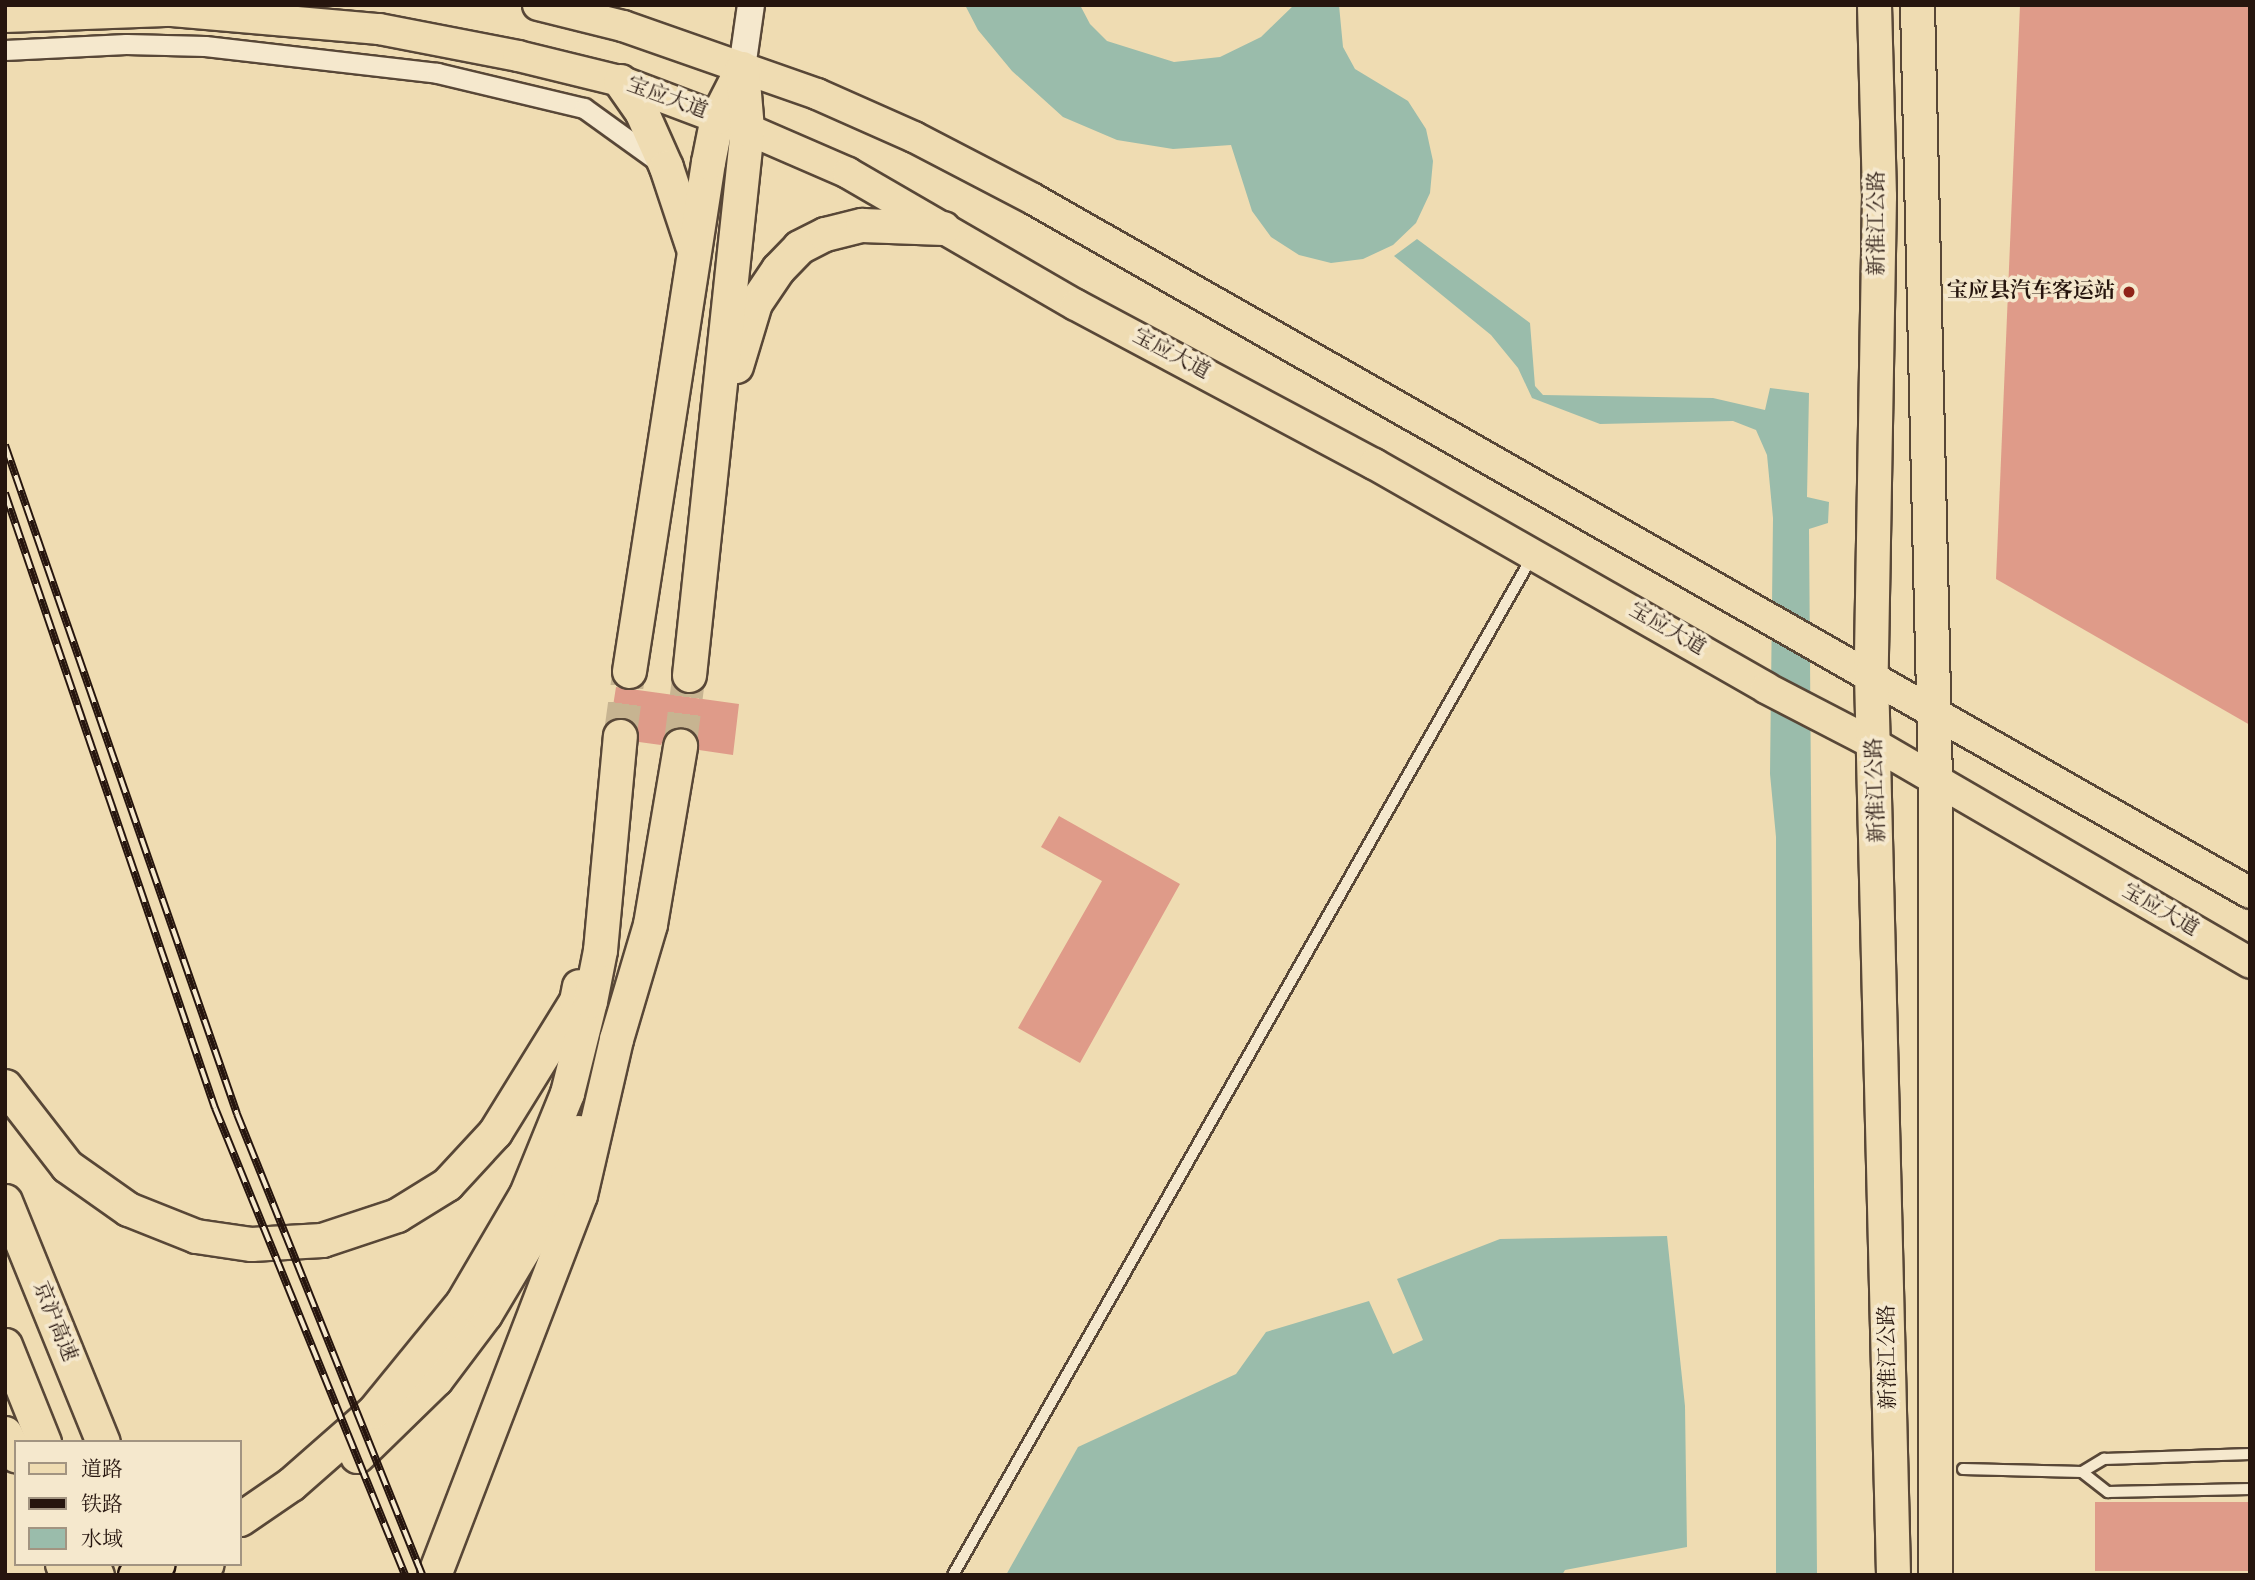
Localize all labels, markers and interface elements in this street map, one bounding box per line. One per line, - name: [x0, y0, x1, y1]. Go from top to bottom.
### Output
- street label: 宝应大道: [623, 73, 711, 125]
- street label: 新淮江公路: [1865, 171, 1891, 275]
- place label: 宝应县汽车客运站: [1947, 279, 2115, 305]
- marker: 宝应县汽车客运站: [2121, 284, 2137, 300]
- street label: 宝应大道: [1128, 324, 1214, 386]
- street label: 宝应大道: [1624, 598, 1710, 662]
- street label: 新淮江公路: [1863, 737, 1891, 843]
- street label: 宝应大道: [2117, 879, 2203, 943]
- street label: 京沪高速: [27, 1278, 81, 1366]
- street label: 新淮江公路: [1875, 1304, 1903, 1410]
- legend: [14, 1440, 242, 1566]
- text: 道路: [81, 1456, 123, 1486]
- text: 铁路: [81, 1491, 123, 1521]
- text: 水域: [81, 1526, 123, 1556]

